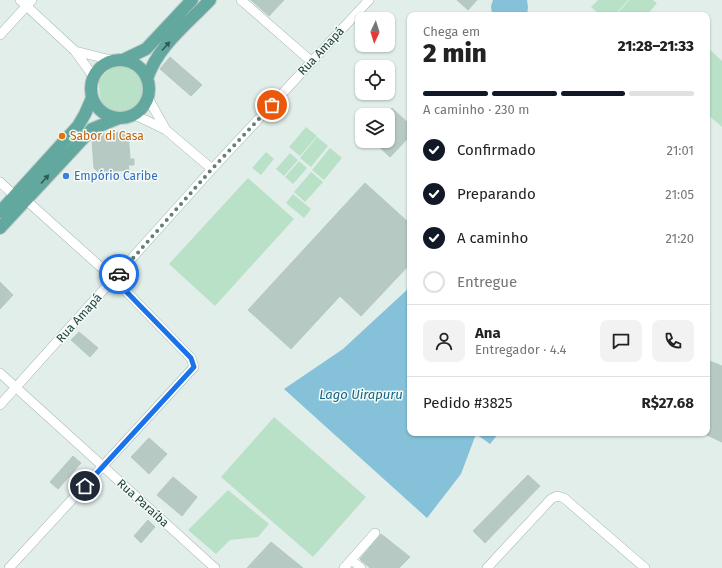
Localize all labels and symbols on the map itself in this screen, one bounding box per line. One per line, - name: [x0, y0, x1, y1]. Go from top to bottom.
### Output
- north arrow: [355, 12, 395, 52]
- street label: Rua Amapá: [295, 24, 347, 78]
- one-way arrow: [162, 40, 171, 51]
- pin: [255, 88, 289, 122]
- place label: Sabor di Casa: [70, 129, 144, 143]
- marker: Sabor di Casa: [57, 131, 67, 141]
- place label: Empório Caribe: [74, 169, 158, 183]
- marker: Empório Caribe: [61, 171, 71, 181]
- one-way arrow: [40, 174, 50, 184]
- courier: [99, 254, 139, 294]
- street label: Rua Amapá: [53, 291, 105, 345]
- water label: Lago Uirapuru: [319, 387, 403, 402]
- pin: [68, 469, 102, 503]
- street label: Rua Paraíba: [114, 476, 172, 530]

